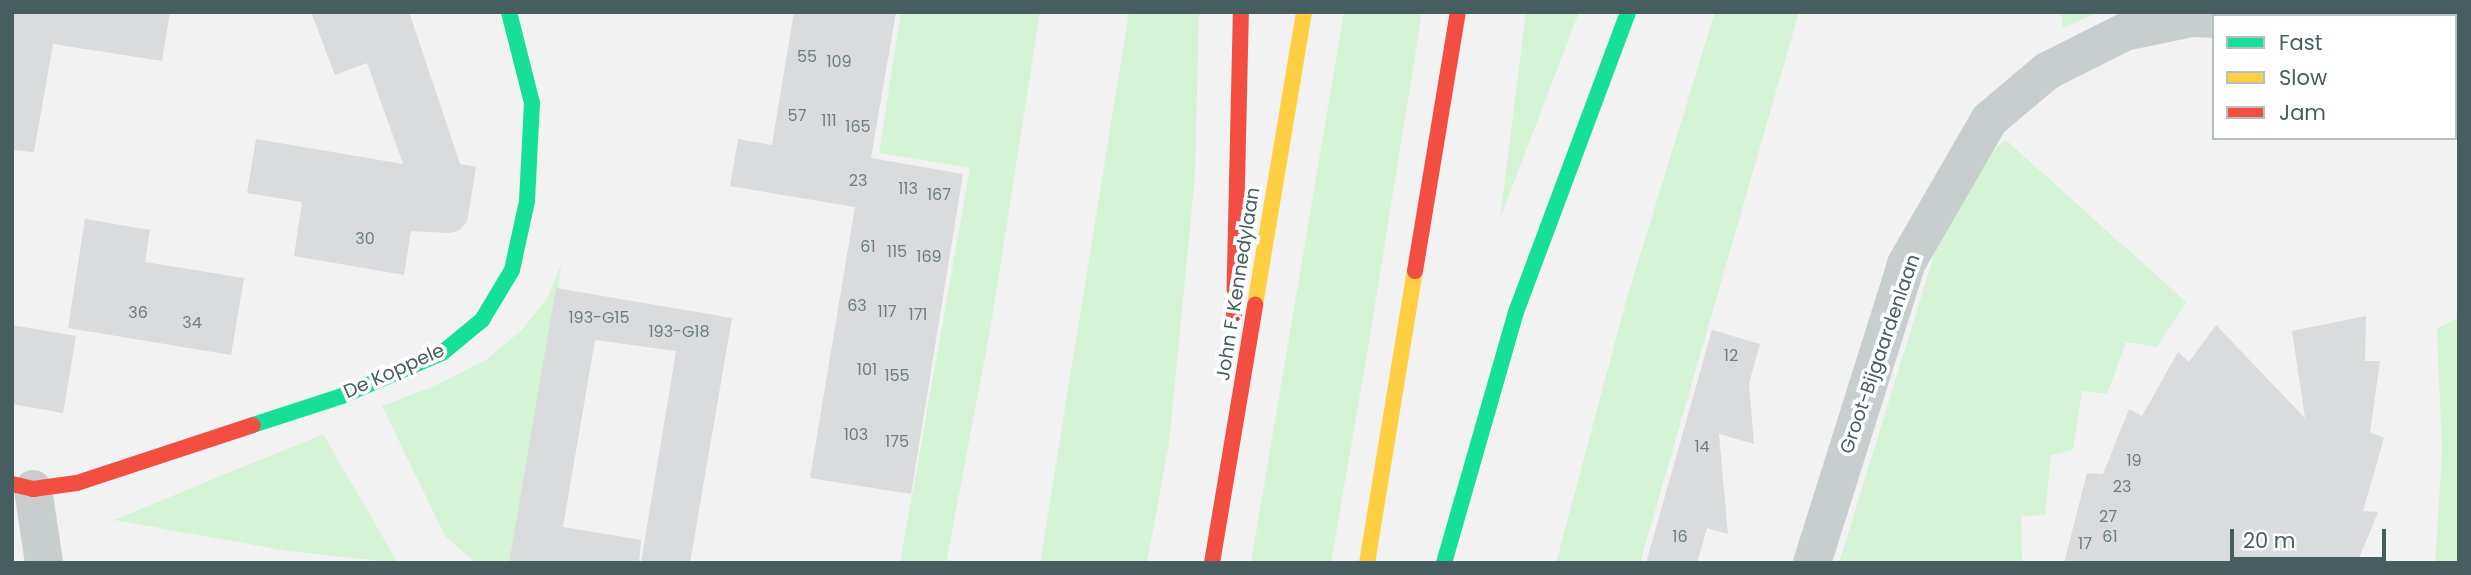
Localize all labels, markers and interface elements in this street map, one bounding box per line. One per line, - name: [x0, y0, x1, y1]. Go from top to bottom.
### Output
- legend: [2212, 14, 2457, 140]
- text: Fast: [2279, 28, 2322, 57]
- house number: 55: [797, 47, 817, 67]
- house number: 109: [826, 52, 852, 72]
- text: Slow: [2279, 63, 2327, 92]
- text: Jam: [2279, 98, 2326, 127]
- house number: 57: [788, 106, 806, 126]
- house number: 111: [821, 111, 837, 131]
- house number: 165: [845, 117, 871, 137]
- house number: 23: [849, 171, 867, 191]
- house number: 113: [898, 179, 918, 199]
- house number: 167: [927, 185, 951, 205]
- street label: John F. Kennedylaan: [1211, 186, 1265, 382]
- house number: 30: [355, 229, 375, 249]
- house number: 61: [860, 237, 876, 257]
- house number: 115: [887, 242, 907, 262]
- house number: 169: [916, 247, 942, 267]
- street label: Groot-Bijgaardenlaan: [1835, 251, 1925, 457]
- house number: 63: [847, 296, 867, 316]
- house number: 117: [878, 302, 896, 322]
- house number: 36: [128, 303, 148, 323]
- house number: 171: [909, 305, 927, 325]
- house number: 193-G15: [568, 308, 630, 328]
- house number: 34: [182, 313, 202, 333]
- house number: 193-G18: [648, 322, 710, 342]
- street label: De Koppele: [340, 339, 448, 403]
- house number: 12: [1724, 346, 1738, 366]
- house number: 101: [857, 360, 877, 380]
- house number: 155: [884, 366, 910, 386]
- house number: 103: [844, 425, 868, 445]
- house number: 175: [885, 432, 909, 452]
- house number: 14: [1694, 437, 1710, 457]
- house number: 19: [2126, 451, 2142, 471]
- house number: 23: [2113, 477, 2131, 497]
- house number: 27: [2099, 507, 2117, 527]
- scale bar: [2233, 516, 2389, 560]
- text: 20 m: [2243, 526, 2296, 555]
- house number: 16: [1672, 527, 1688, 547]
- house number: 61: [2102, 527, 2118, 547]
- house number: 17: [2078, 534, 2092, 554]

